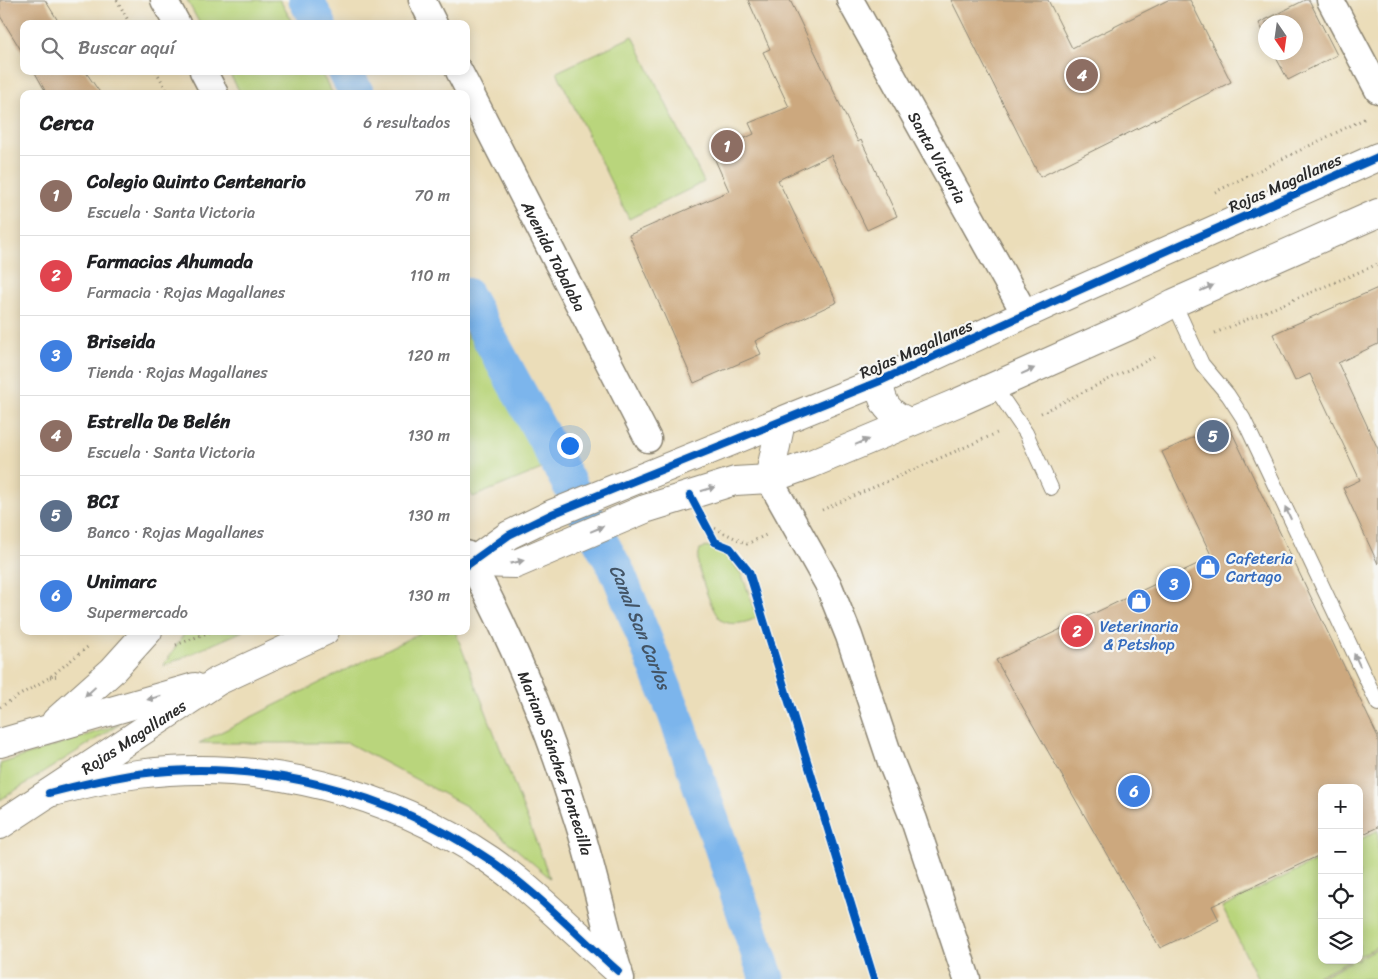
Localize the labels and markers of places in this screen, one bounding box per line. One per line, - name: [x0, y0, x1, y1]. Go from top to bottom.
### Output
- pin: 4: [1066, 56, 1098, 94]
- pin: 1: [711, 127, 743, 165]
- pin: 5: [1197, 417, 1229, 455]
- place label: Cafeteria Cartago: [1226, 544, 1294, 591]
- shop icon: Cafeteria Cartago: [1195, 554, 1221, 580]
- pin: 3: [1158, 565, 1190, 603]
- shop icon: Veterinaria & Petshop: [1126, 588, 1152, 614]
- pin: 2: [1061, 612, 1093, 650]
- place label: Veterinaria & Petshop: [1100, 612, 1178, 659]
- pin: 6: [1118, 772, 1150, 810]

